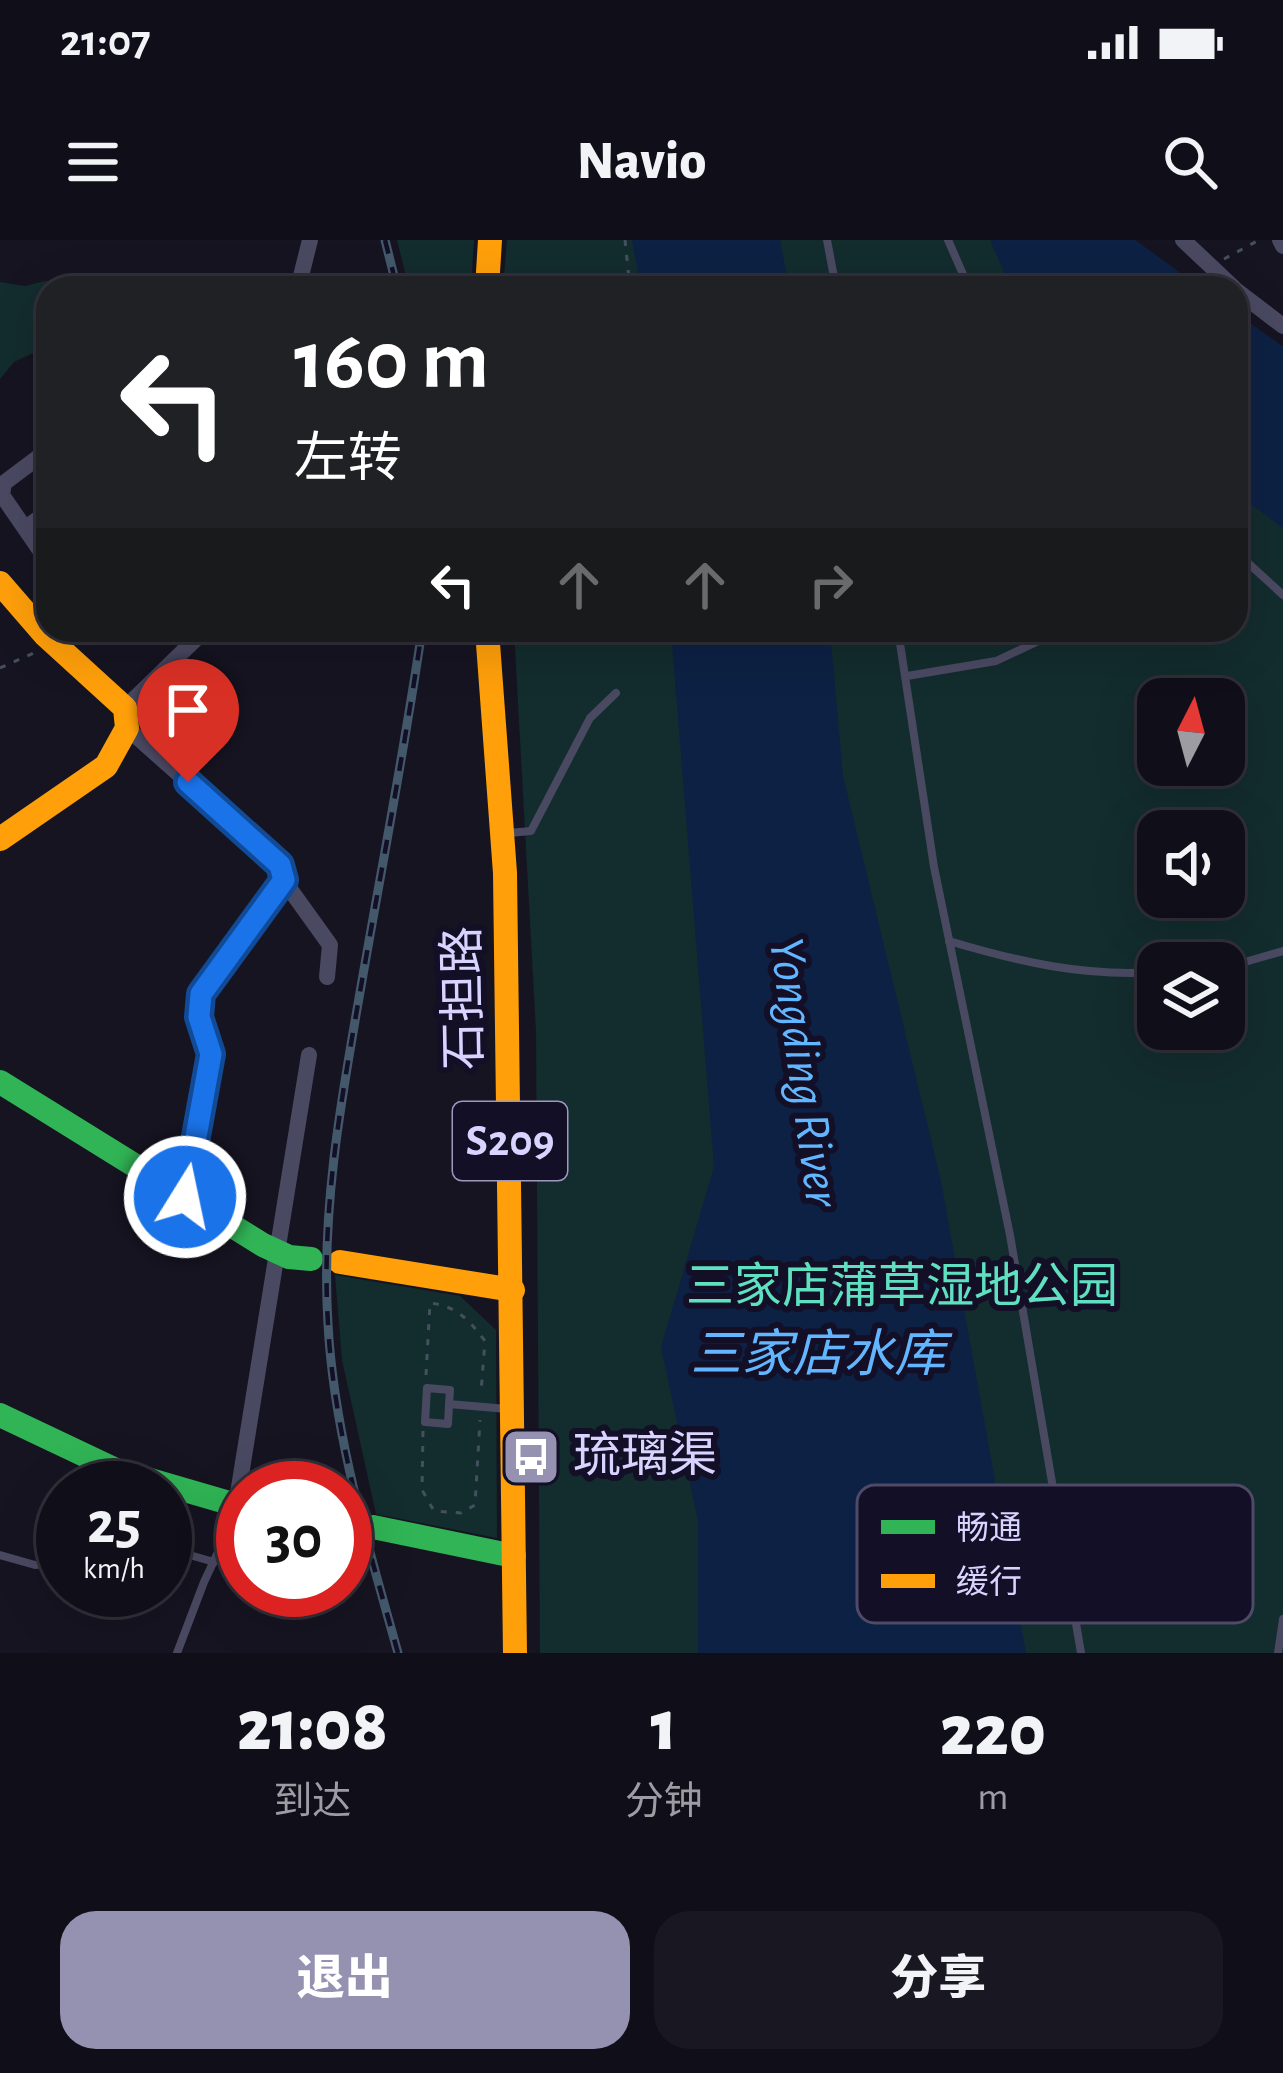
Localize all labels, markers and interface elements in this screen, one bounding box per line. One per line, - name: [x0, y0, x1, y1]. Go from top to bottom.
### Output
- text: 21:07: [60, 19, 151, 64]
- icon: menu: [60, 129, 126, 195]
- icon: search: [1157, 129, 1223, 195]
- text: Navio: [577, 135, 706, 189]
- text: 160 m: [294, 320, 489, 404]
- icon: left: [96, 324, 252, 480]
- text: 左转: [294, 433, 402, 487]
- icon: left: [420, 552, 486, 618]
- icon: ahead: [546, 552, 612, 618]
- icon: ahead: [672, 552, 738, 618]
- icon: right: [798, 552, 864, 618]
- pin: [137, 659, 239, 782]
- icon: arrive: [155, 677, 221, 743]
- north arrow: [1137, 678, 1245, 786]
- map controls: [1137, 678, 1245, 1050]
- button: sound: [1137, 810, 1245, 918]
- street label: 石担路: [437, 926, 490, 1070]
- water label: Yongding River: [760, 934, 848, 1211]
- button: layers: [1137, 942, 1245, 1050]
- road number: S209: [453, 1102, 567, 1180]
- position arrow: [122, 1134, 248, 1260]
- park label: 三家店蒲草湿地公园: [686, 1261, 1118, 1312]
- water label: 三家店水库: [690, 1327, 952, 1381]
- bus stop icon: 琉璃渠: [500, 1426, 562, 1488]
- place label: 琉璃渠: [573, 1430, 717, 1481]
- speed limit sign: 30: [216, 1461, 372, 1617]
- legend: [857, 1485, 1253, 1623]
- text: 25: [87, 1494, 141, 1554]
- text: 畅通: [956, 1511, 1022, 1546]
- text: km/h: [83, 1554, 145, 1584]
- text: 缓行: [956, 1565, 1022, 1600]
- text: 21:08: [237, 1691, 388, 1763]
- text: 1: [651, 1691, 677, 1763]
- text: 220: [940, 1696, 1046, 1768]
- text: m: [977, 1778, 1008, 1817]
- text: 到达: [273, 1783, 351, 1822]
- text: 分钟: [625, 1783, 703, 1822]
- button: 退出: [60, 1911, 630, 2049]
- button: 分享: [654, 1911, 1223, 2049]

